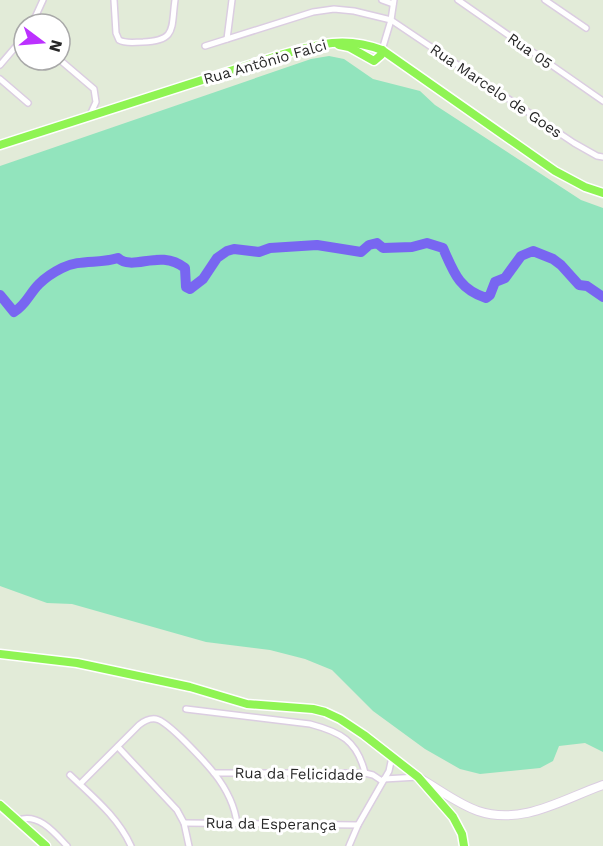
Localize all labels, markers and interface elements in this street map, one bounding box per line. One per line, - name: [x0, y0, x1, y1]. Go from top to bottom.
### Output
- north arrow: [12, 12, 72, 72]
- street label: Rua 05: [504, 29, 556, 73]
- street label: Rua Antônio Falci: [201, 36, 329, 88]
- text: N: [45, 38, 67, 54]
- street label: Rua Marcelo de Goes: [427, 40, 565, 142]
- street label: Rua da Felicidade: [234, 764, 364, 784]
- street label: Rua da Esperança: [205, 814, 337, 834]

